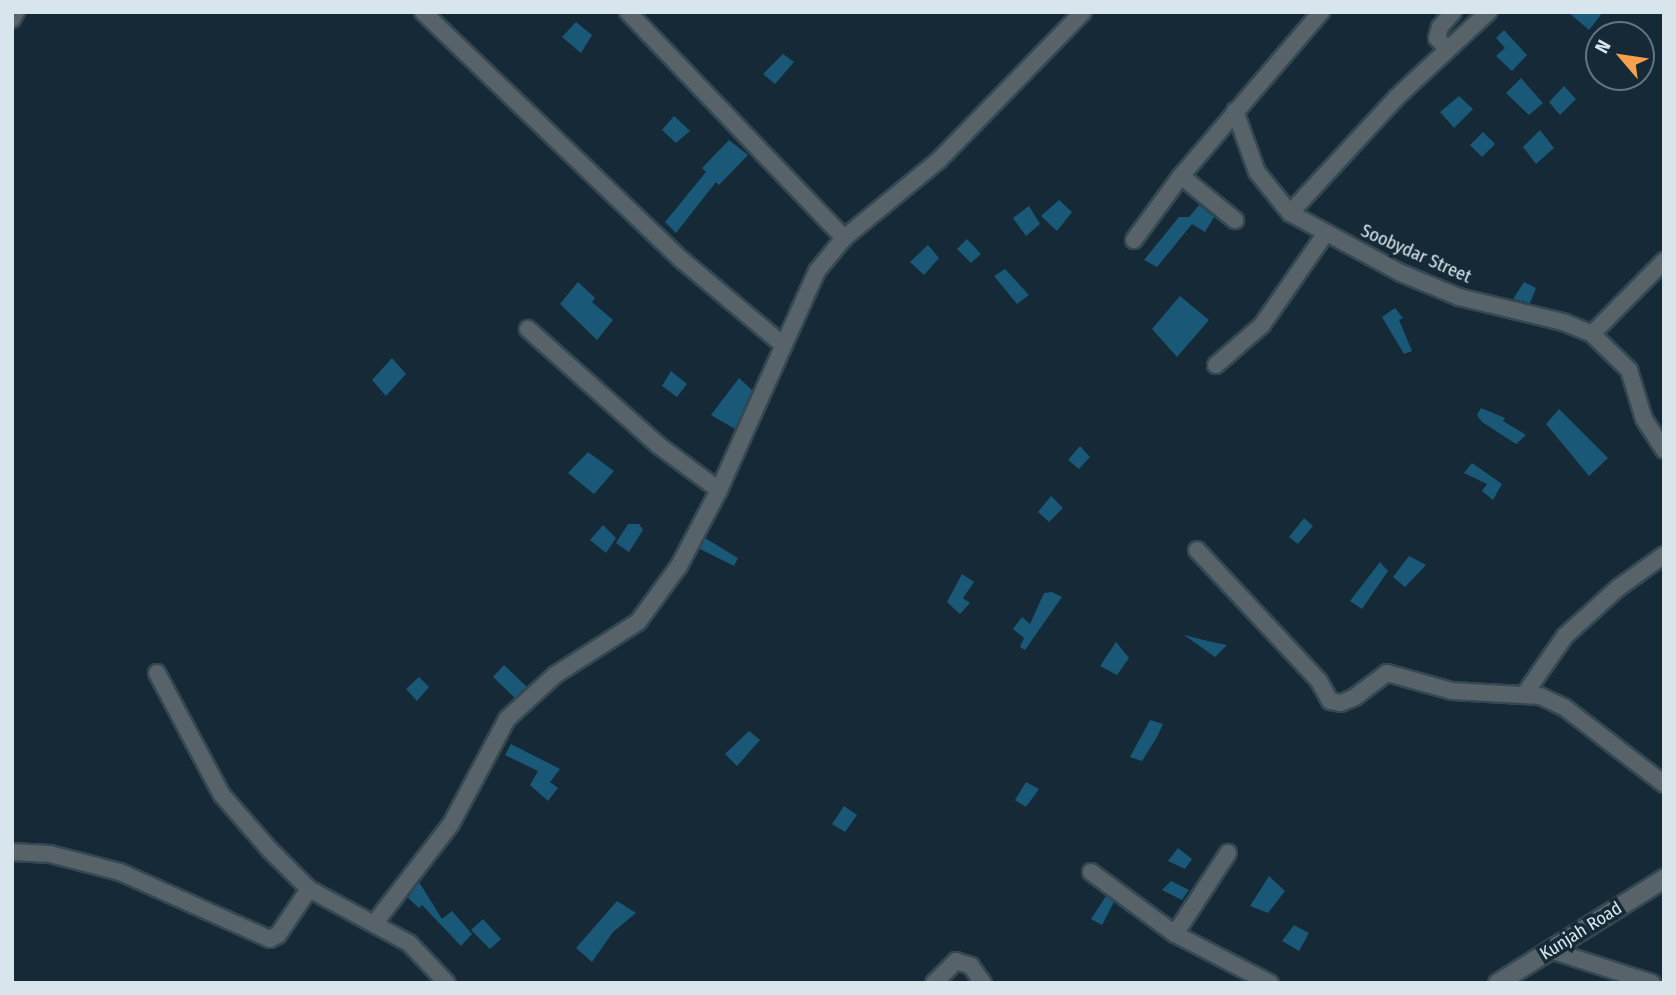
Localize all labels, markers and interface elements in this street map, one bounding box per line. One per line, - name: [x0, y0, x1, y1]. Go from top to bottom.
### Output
- north arrow: [1585, 21, 1655, 91]
- text: N: [1590, 36, 1616, 57]
- street label: Soobydar Street: [1357, 220, 1475, 288]
- street label: Kunjah Road: [1536, 897, 1626, 965]

